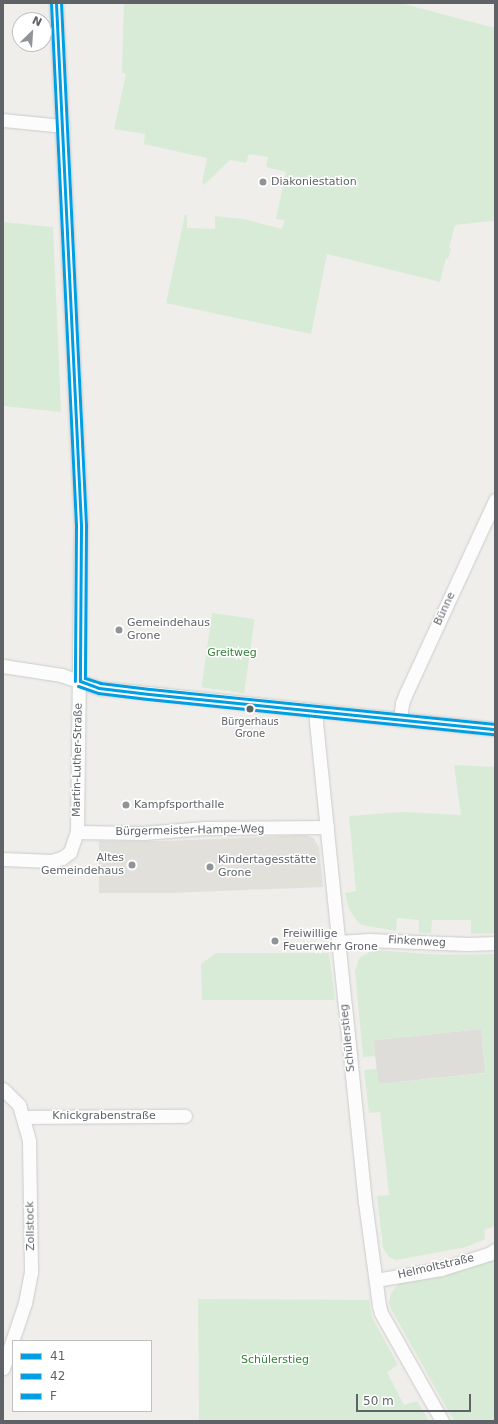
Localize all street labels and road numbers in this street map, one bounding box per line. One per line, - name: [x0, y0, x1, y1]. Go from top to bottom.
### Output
- street label: Bünne: [432, 590, 458, 628]
- street label: Martin-Luther-Straße: [70, 703, 86, 817]
- street label: Bürgermeister-Hampe-Weg: [115, 823, 265, 839]
- street label: Finkenweg: [388, 934, 446, 950]
- street label: Schülerstieg: [338, 1003, 358, 1073]
- street label: Knickgrabenstraße: [52, 1109, 156, 1123]
- street label: Zollstock: [24, 1201, 38, 1251]
- street label: Helmoltstraße: [397, 1252, 475, 1282]

